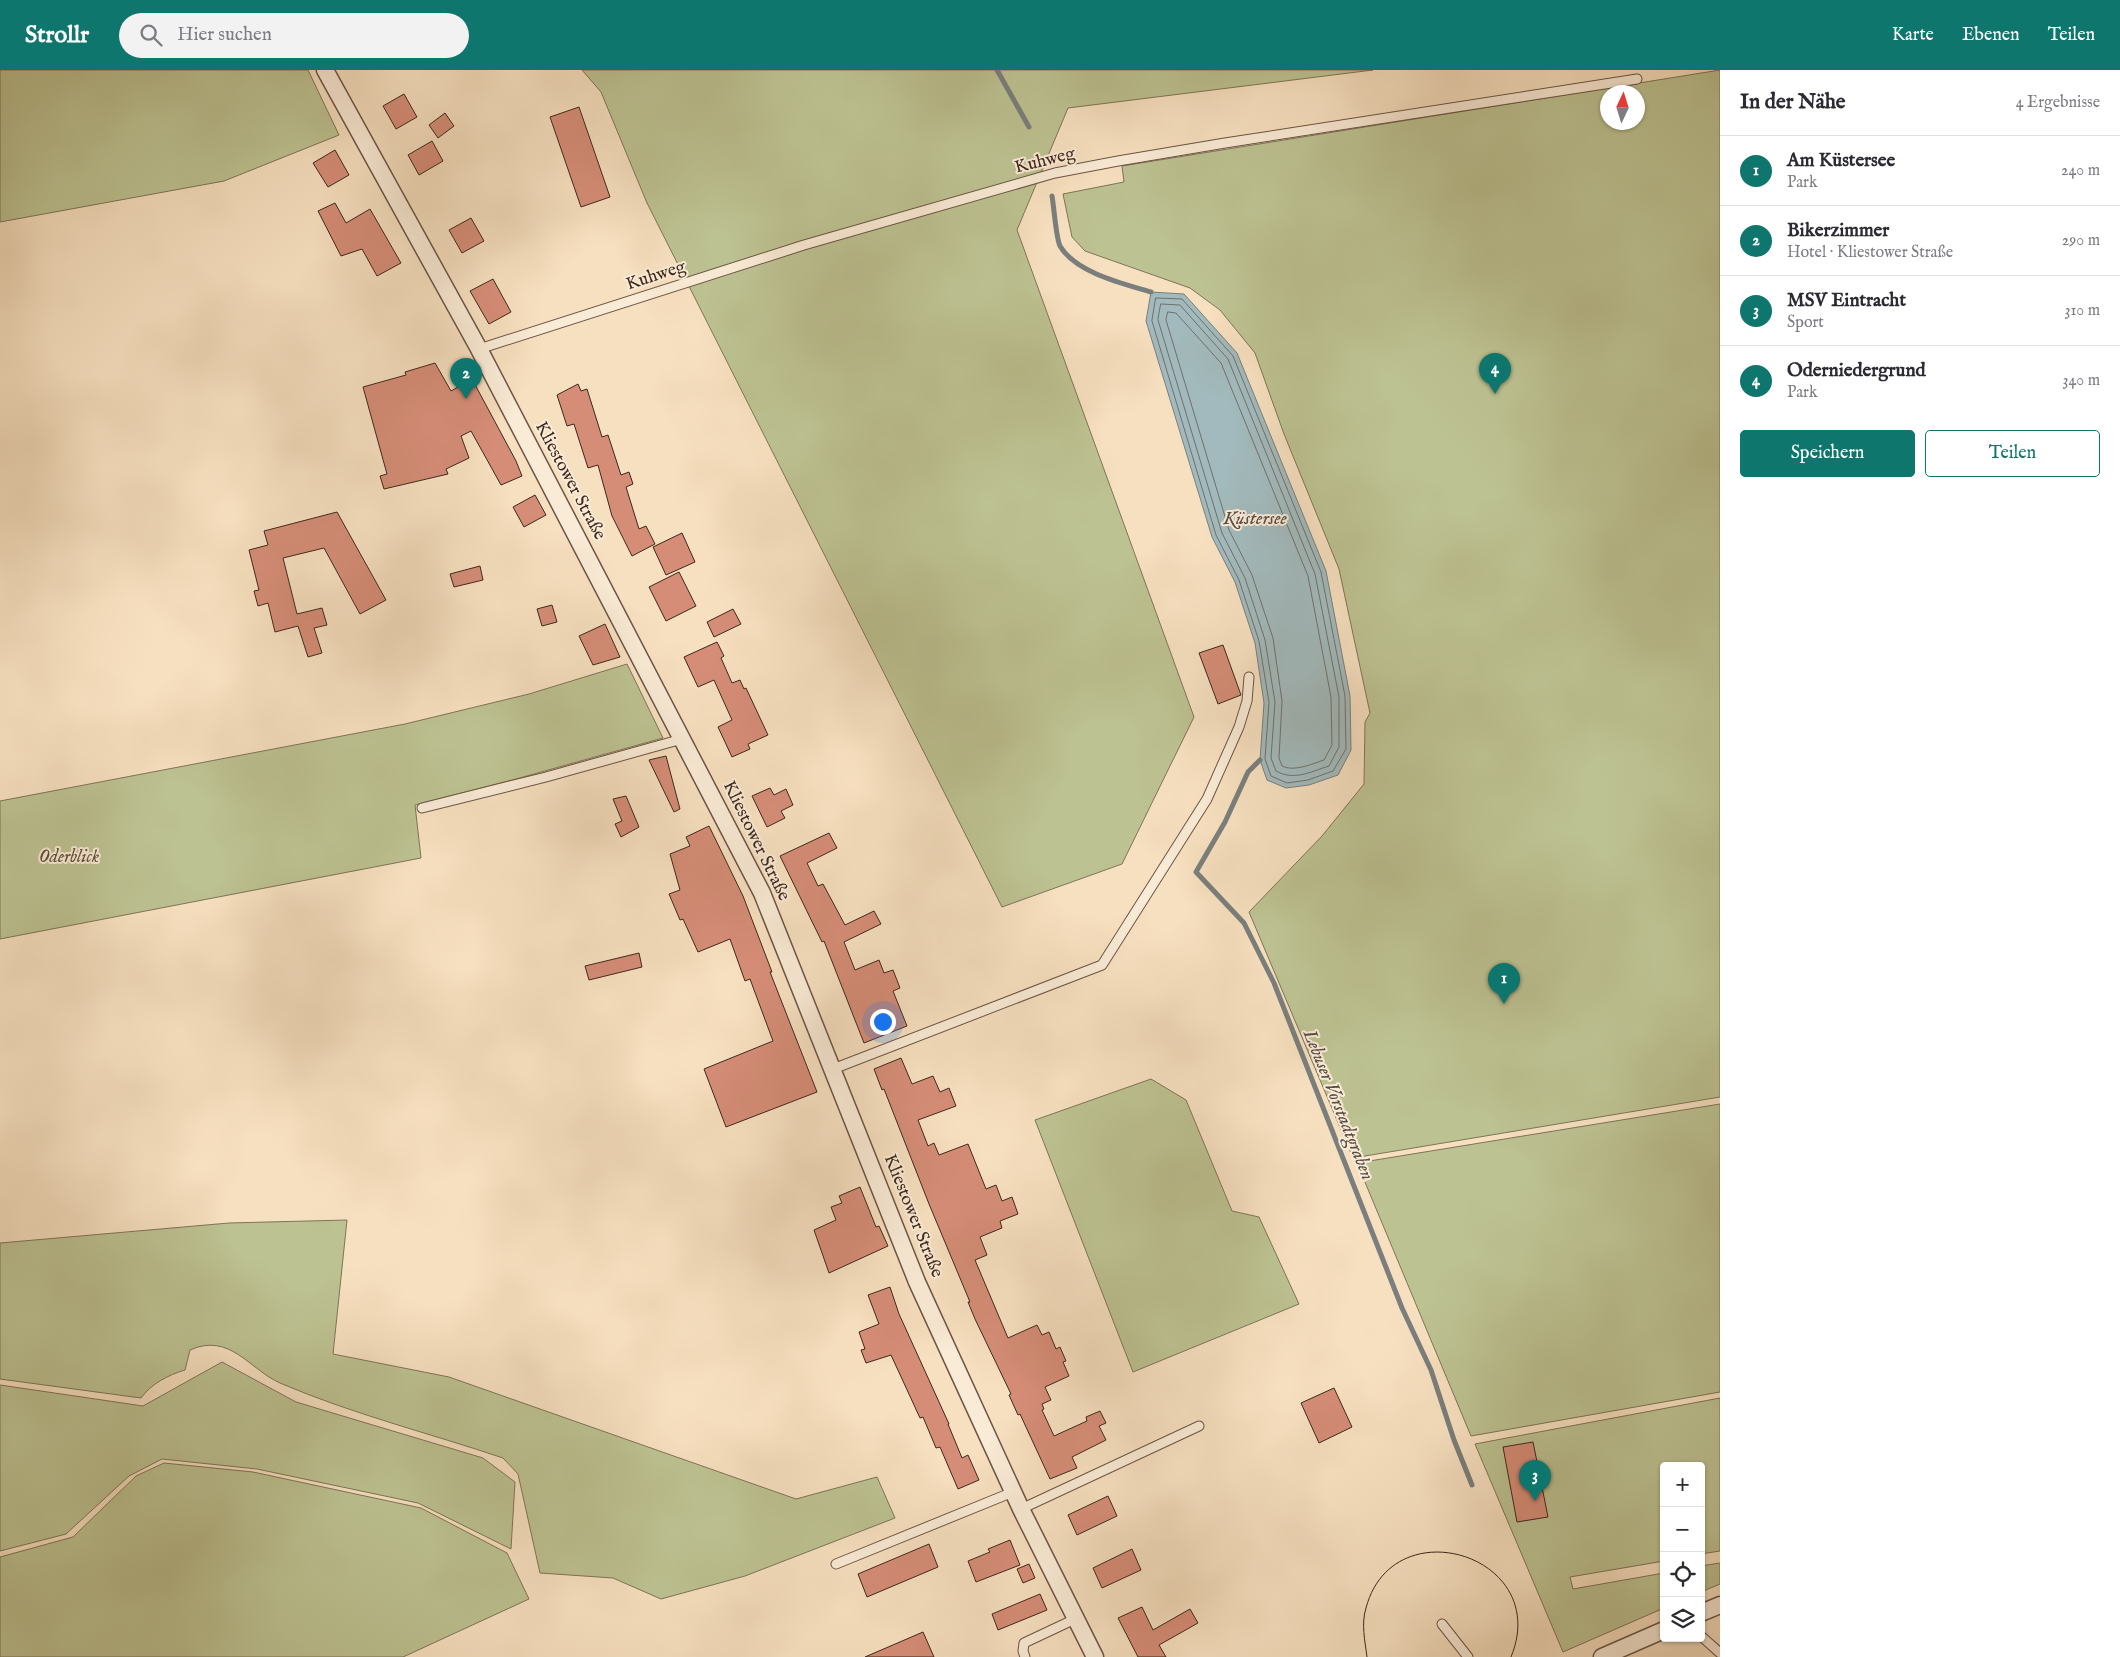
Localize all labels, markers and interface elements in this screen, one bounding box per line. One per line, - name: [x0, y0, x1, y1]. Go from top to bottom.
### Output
- search box: [119, 13, 469, 58]
- text: Strollr: [25, 20, 89, 51]
- icon: search: [137, 21, 165, 49]
- text: Hier suchen: [177, 23, 272, 47]
- text: Karte: [1892, 24, 1934, 47]
- text: Ebenen: [1962, 24, 2020, 47]
- text: Teilen: [2048, 24, 2095, 47]
- north arrow: [1600, 85, 1645, 130]
- text: In der Nähe: [1740, 89, 1846, 116]
- text: 4 Ergebnisse: [2016, 93, 2100, 113]
- street label: Kuhweg: [1012, 142, 1078, 180]
- text: Am Küstersee: [1787, 149, 1895, 173]
- text: 1: [1753, 161, 1759, 181]
- text: 240 m: [2061, 161, 2100, 181]
- text: Park: [1787, 173, 1817, 193]
- text: Bikerzimmer: [1787, 219, 1889, 243]
- text: 2: [1752, 231, 1760, 251]
- text: 290 m: [2062, 231, 2100, 251]
- text: Hotel · Kliestower Straße: [1787, 243, 1953, 263]
- street label: Kuhweg: [623, 256, 689, 296]
- text: MSV Eintracht: [1787, 289, 1906, 313]
- text: 3: [1753, 301, 1759, 321]
- text: 310 m: [2064, 301, 2100, 321]
- text: Sport: [1787, 313, 1824, 333]
- pin: 4: [1479, 353, 1511, 394]
- pin: 2: [450, 358, 482, 399]
- text: Oderniedergrund: [1787, 359, 1926, 383]
- text: 4: [1752, 371, 1760, 391]
- text: 340 m: [2062, 371, 2100, 391]
- text: Park: [1787, 383, 1817, 403]
- street label: Kliestower Straße: [529, 418, 611, 544]
- button: Speichern: [1740, 430, 1915, 477]
- button: Teilen: [1925, 430, 2100, 477]
- water label: Küstersee: [1222, 507, 1287, 531]
- street label: Kliestower Straße: [717, 777, 795, 905]
- park label: Oderblick: [39, 846, 99, 869]
- pin: 1: [1488, 963, 1520, 1004]
- your location: [870, 1009, 896, 1035]
- water label: Lebuser Vorstadtgraben: [1296, 1025, 1379, 1184]
- street label: Kliestower Straße: [878, 1151, 948, 1281]
- pin: 3: [1519, 1460, 1551, 1501]
- map controls: [1660, 1462, 1705, 1642]
- button: +: [1660, 1462, 1705, 1507]
- button: −: [1660, 1507, 1705, 1552]
- button: locate: [1660, 1552, 1705, 1597]
- button: layers: [1660, 1597, 1705, 1642]

